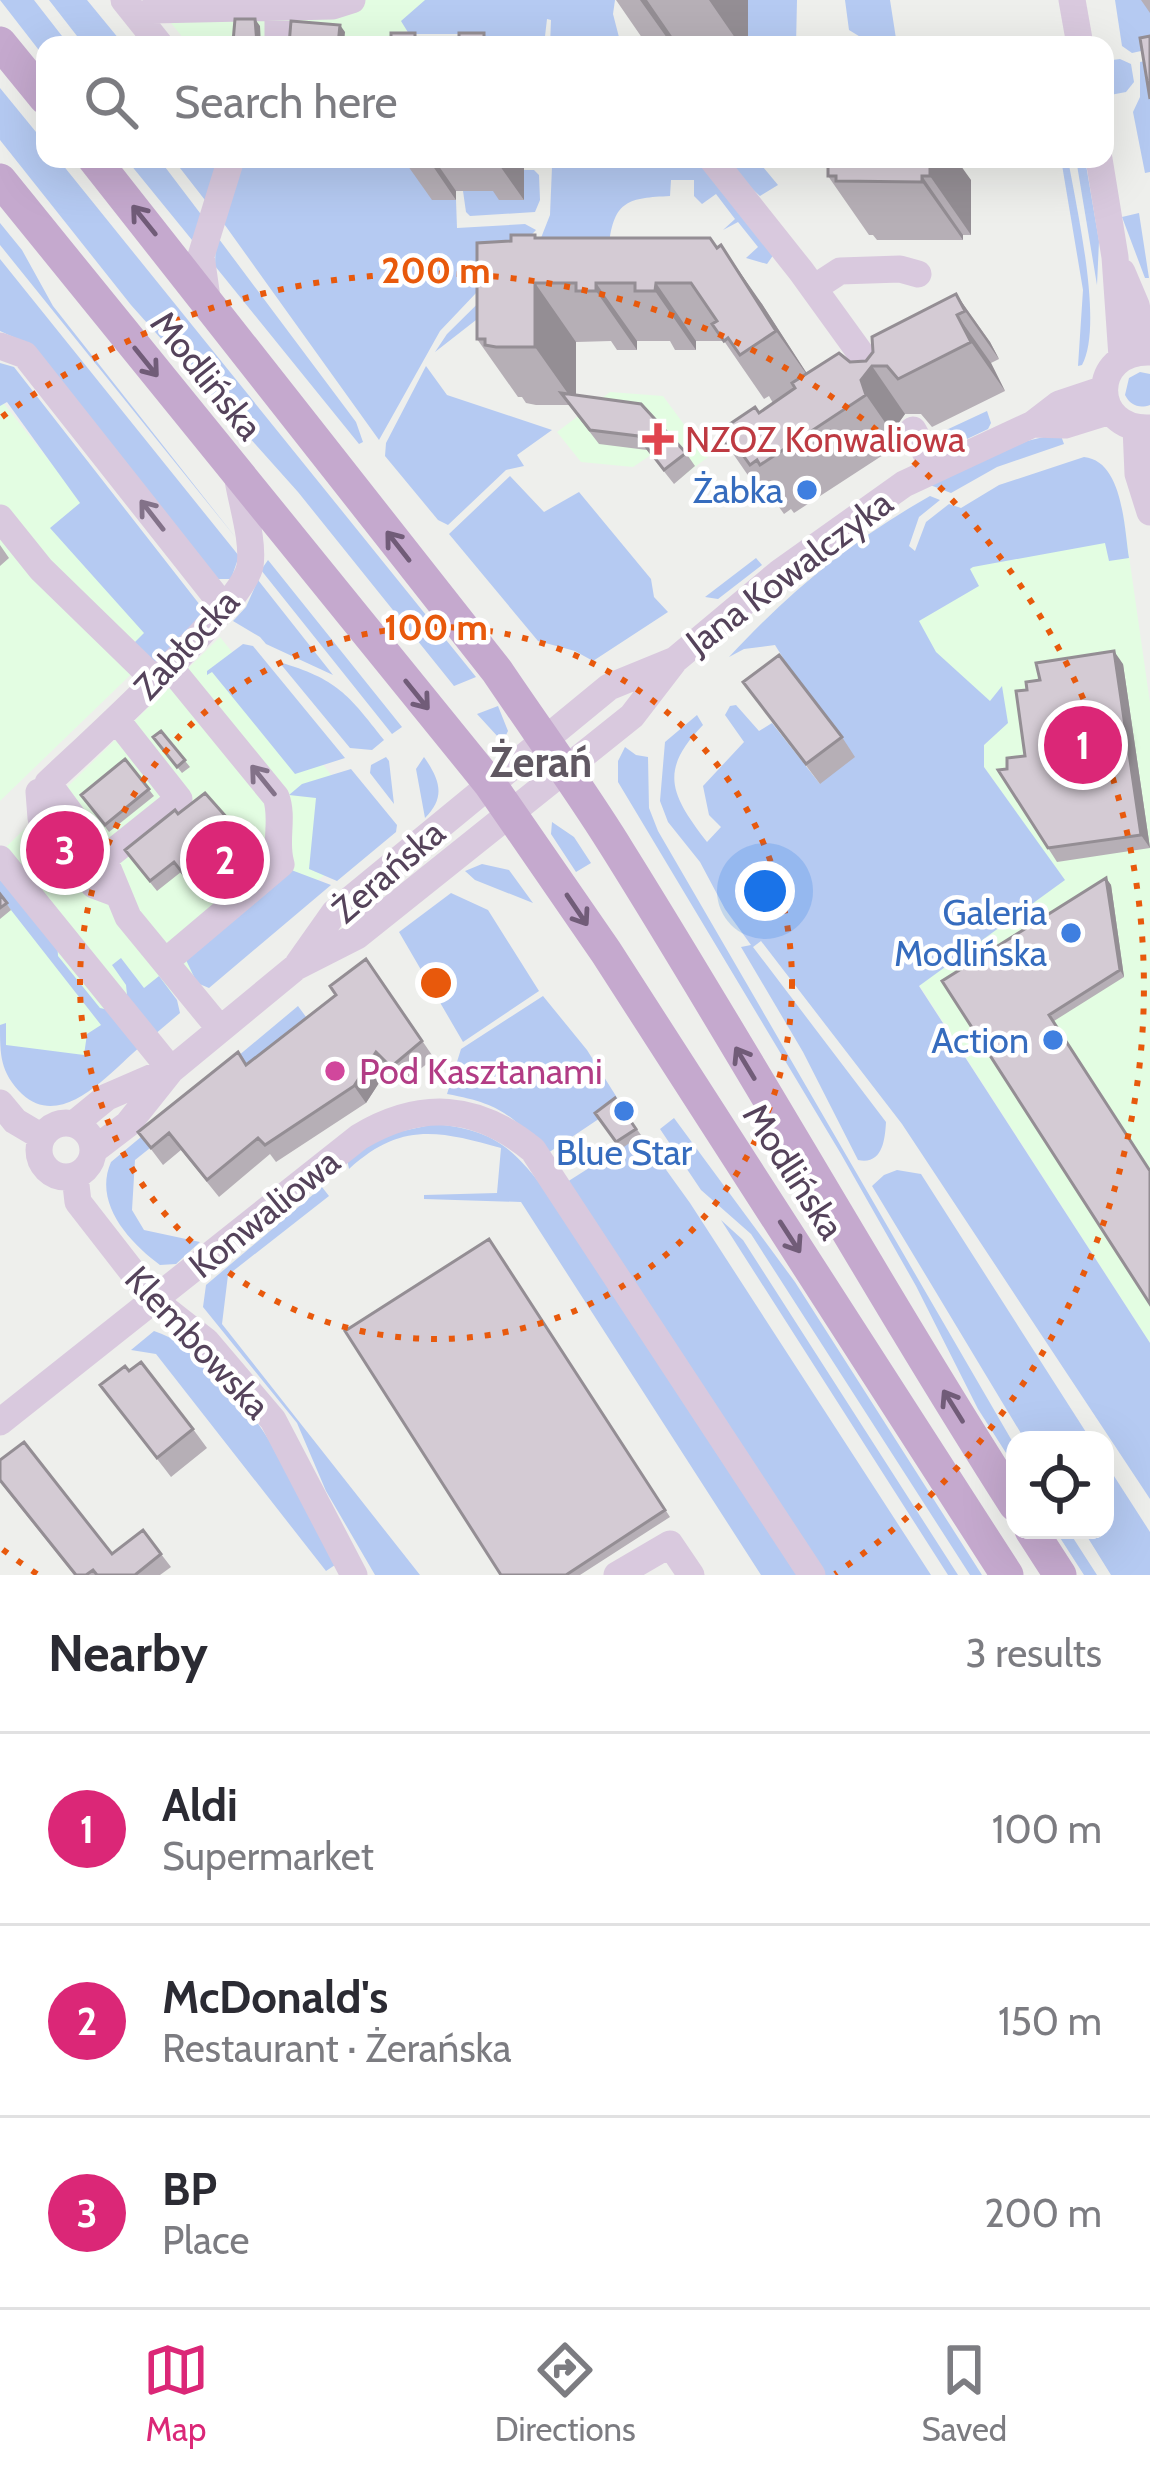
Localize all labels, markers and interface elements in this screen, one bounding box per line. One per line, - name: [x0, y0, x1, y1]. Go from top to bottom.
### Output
- search box: [36, 36, 1114, 168]
- icon: search: [78, 69, 144, 135]
- text: Search here: [174, 75, 398, 129]
- one-way arrow: [131, 205, 157, 237]
- text: 200 m: [381, 248, 491, 292]
- street label: Modlińska: [142, 302, 272, 448]
- one-way arrow: [132, 346, 160, 377]
- place label: NZOZ Konwaliowa: [685, 417, 965, 461]
- marker: NZOZ Konwaliowa: [642, 423, 674, 455]
- place label: Żabka: [693, 468, 783, 512]
- marker: Żabka: [794, 477, 820, 503]
- street label: Jana Kowalczyka: [676, 480, 901, 664]
- one-way arrow: [139, 500, 166, 532]
- one-way arrow: [385, 531, 412, 563]
- street label: Zabłocka: [124, 580, 248, 708]
- text: 100 m: [384, 605, 488, 649]
- one-way arrow: [403, 678, 430, 710]
- pin: 1: [1044, 700, 1122, 790]
- district label: Żerań: [490, 736, 592, 788]
- one-way arrow: [249, 765, 277, 796]
- pin: 3: [26, 805, 104, 895]
- street label: Żerańska: [323, 810, 453, 932]
- pin: 2: [186, 815, 264, 905]
- your location: [735, 861, 795, 921]
- place label: Galeria Modlińska: [894, 890, 1047, 975]
- one-way arrow: [564, 893, 589, 926]
- marker: Galeria Modlińska: [1058, 920, 1084, 946]
- centre of rings: [415, 962, 457, 1004]
- place label: Action: [931, 1018, 1029, 1062]
- marker: Action: [1040, 1027, 1066, 1053]
- one-way arrow: [733, 1047, 757, 1081]
- place label: Pod Kasztanami: [359, 1049, 603, 1093]
- marker: Pod Kasztanami: [322, 1058, 348, 1084]
- street label: Modlińska: [734, 1095, 854, 1247]
- marker: Blue Star: [611, 1098, 637, 1124]
- place label: Blue Star: [556, 1130, 693, 1174]
- street label: Konwaliowa: [180, 1139, 348, 1287]
- one-way arrow: [778, 1219, 803, 1253]
- street label: Klembowska: [116, 1257, 280, 1427]
- one-way arrow: [941, 1390, 965, 1424]
- map controls: [1006, 1431, 1114, 1539]
- button: locate: [1006, 1431, 1114, 1539]
- text: Nearby: [48, 1622, 208, 1684]
- text: 3 results: [965, 1629, 1102, 1677]
- text: Aldi: [162, 1778, 238, 1832]
- text: 1: [80, 1805, 94, 1853]
- text: 100 m: [992, 1805, 1102, 1853]
- text: Supermarket: [162, 1832, 374, 1880]
- text: McDonald's: [162, 1970, 388, 2024]
- text: 2: [77, 1997, 97, 2045]
- text: 150 m: [998, 1997, 1102, 2045]
- text: Restaurant · Żerańska: [162, 2024, 512, 2072]
- text: BP: [162, 2162, 217, 2216]
- text: 3: [76, 2189, 98, 2237]
- text: 200 m: [984, 2189, 1102, 2237]
- text: Place: [162, 2216, 249, 2264]
- tab: Map: [143, 2337, 209, 2449]
- tab: Directions: [495, 2337, 636, 2449]
- tab: Saved: [921, 2337, 1007, 2449]

